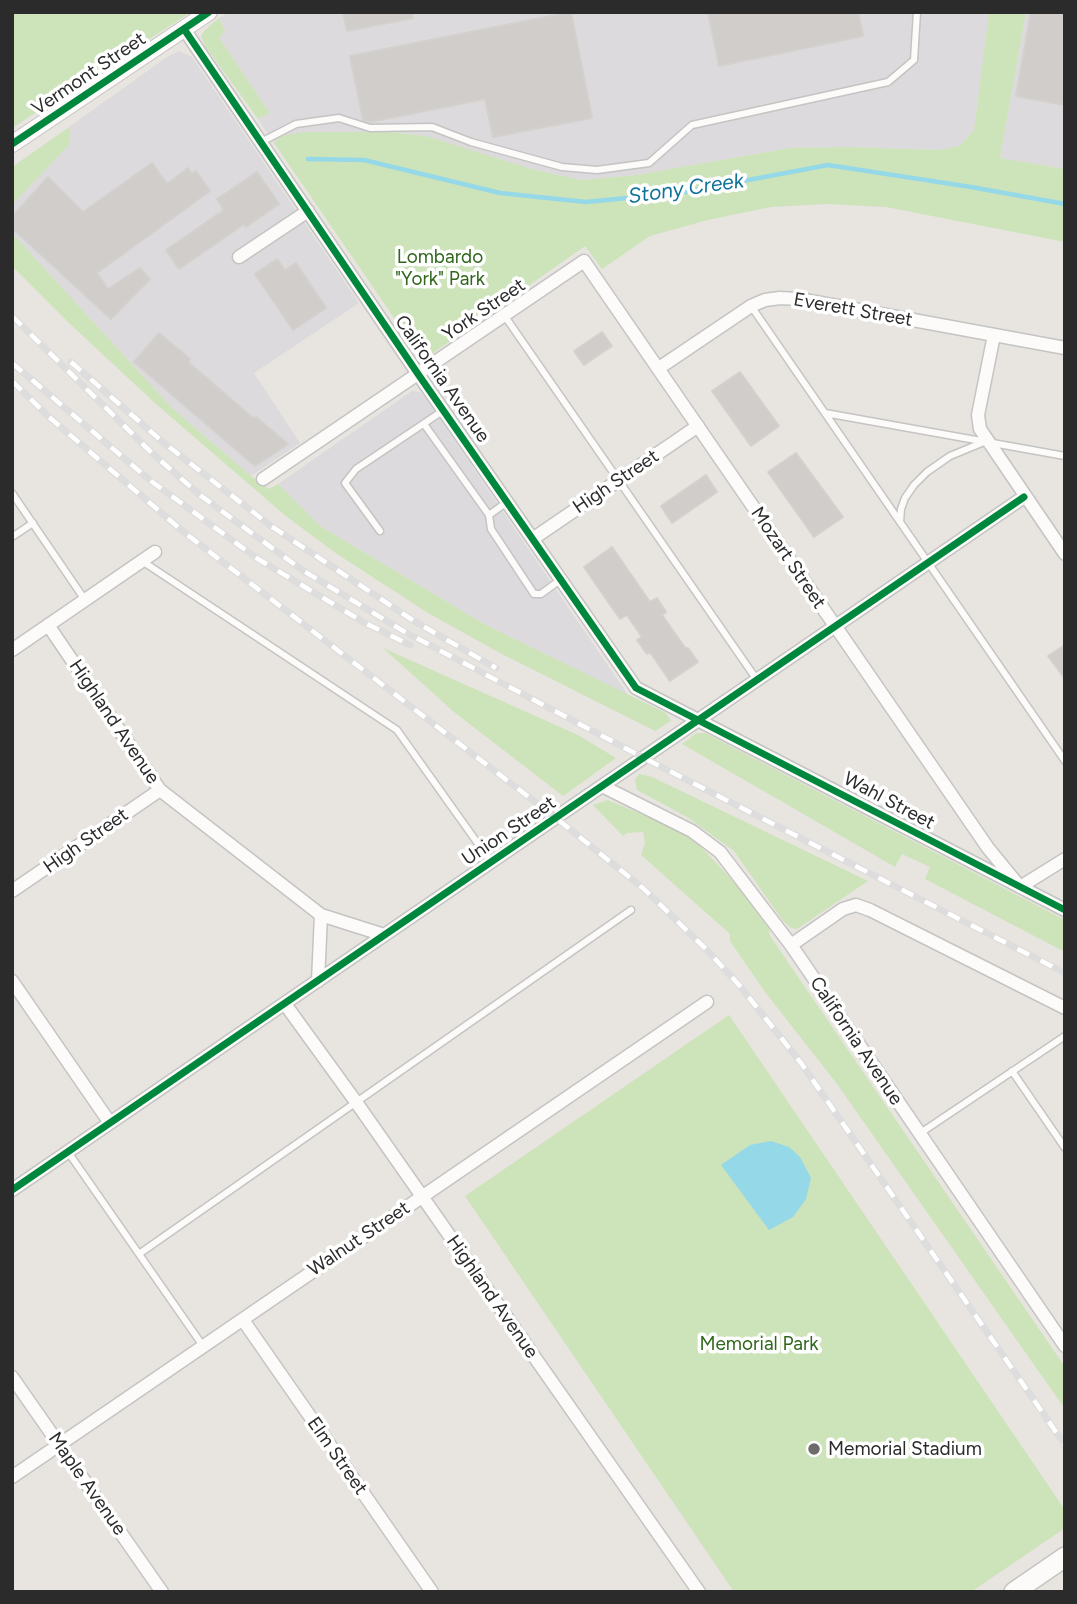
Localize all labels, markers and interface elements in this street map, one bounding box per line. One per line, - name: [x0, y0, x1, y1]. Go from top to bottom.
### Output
- street label: Vermont Street: [28, 28, 150, 120]
- water label: Stony Creek: [627, 168, 745, 210]
- park label: Lombardo "York" Park: [395, 246, 485, 290]
- street label: York Street: [438, 274, 530, 346]
- street label: Everett Street: [792, 288, 914, 332]
- street label: California Avenue: [390, 311, 494, 447]
- street label: High Street: [569, 445, 663, 519]
- street label: Mozart Street: [746, 503, 830, 613]
- street label: Highland Avenue: [64, 656, 164, 788]
- street label: Wahl Street: [840, 768, 938, 834]
- street label: Union Street: [458, 791, 560, 871]
- street label: High Street: [39, 803, 133, 879]
- street label: California Avenue: [805, 972, 907, 1110]
- street label: Walnut Street: [304, 1197, 414, 1281]
- street label: Highland Avenue: [441, 1231, 543, 1363]
- park label: Memorial Park: [699, 1333, 819, 1355]
- street label: Elm Street: [302, 1413, 372, 1499]
- street label: Maple Avenue: [43, 1428, 131, 1540]
- place label: Memorial Stadium: [828, 1438, 982, 1460]
- marker: Memorial Stadium: [806, 1441, 822, 1457]

